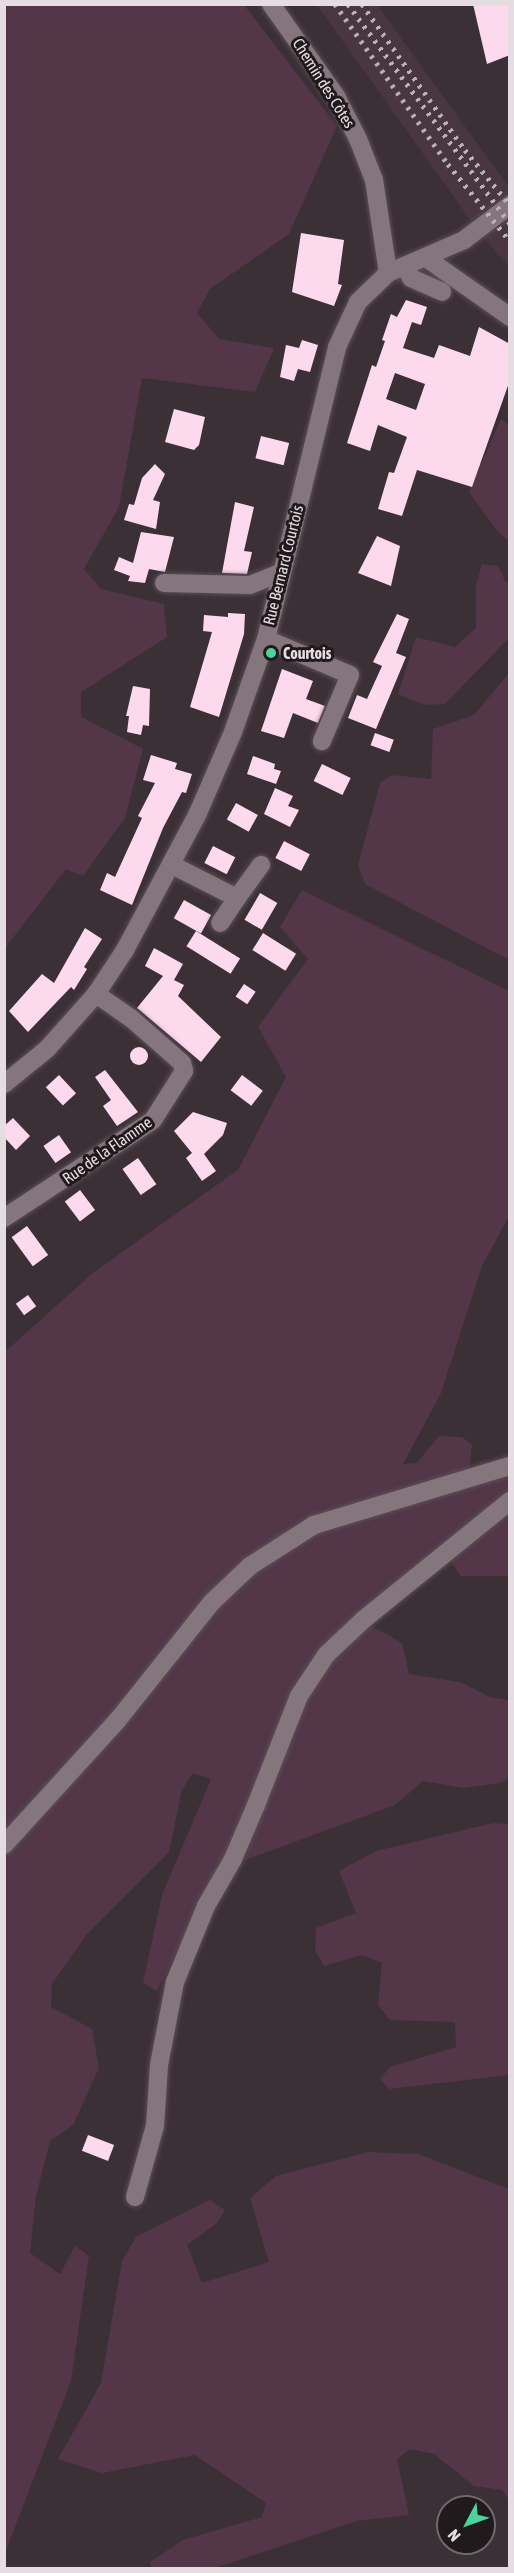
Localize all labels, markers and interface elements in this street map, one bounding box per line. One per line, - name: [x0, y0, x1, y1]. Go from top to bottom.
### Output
- street label: Chemin des Côtes: [289, 35, 359, 131]
- street label: Rue Bernard Courtois: [259, 503, 307, 627]
- place label: Courtois: [283, 643, 331, 663]
- marker: Courtois: [264, 646, 278, 660]
- street label: Rue de la Flamme: [59, 1112, 155, 1188]
- north arrow: [436, 2495, 496, 2555]
- text: N: [444, 2526, 464, 2545]

